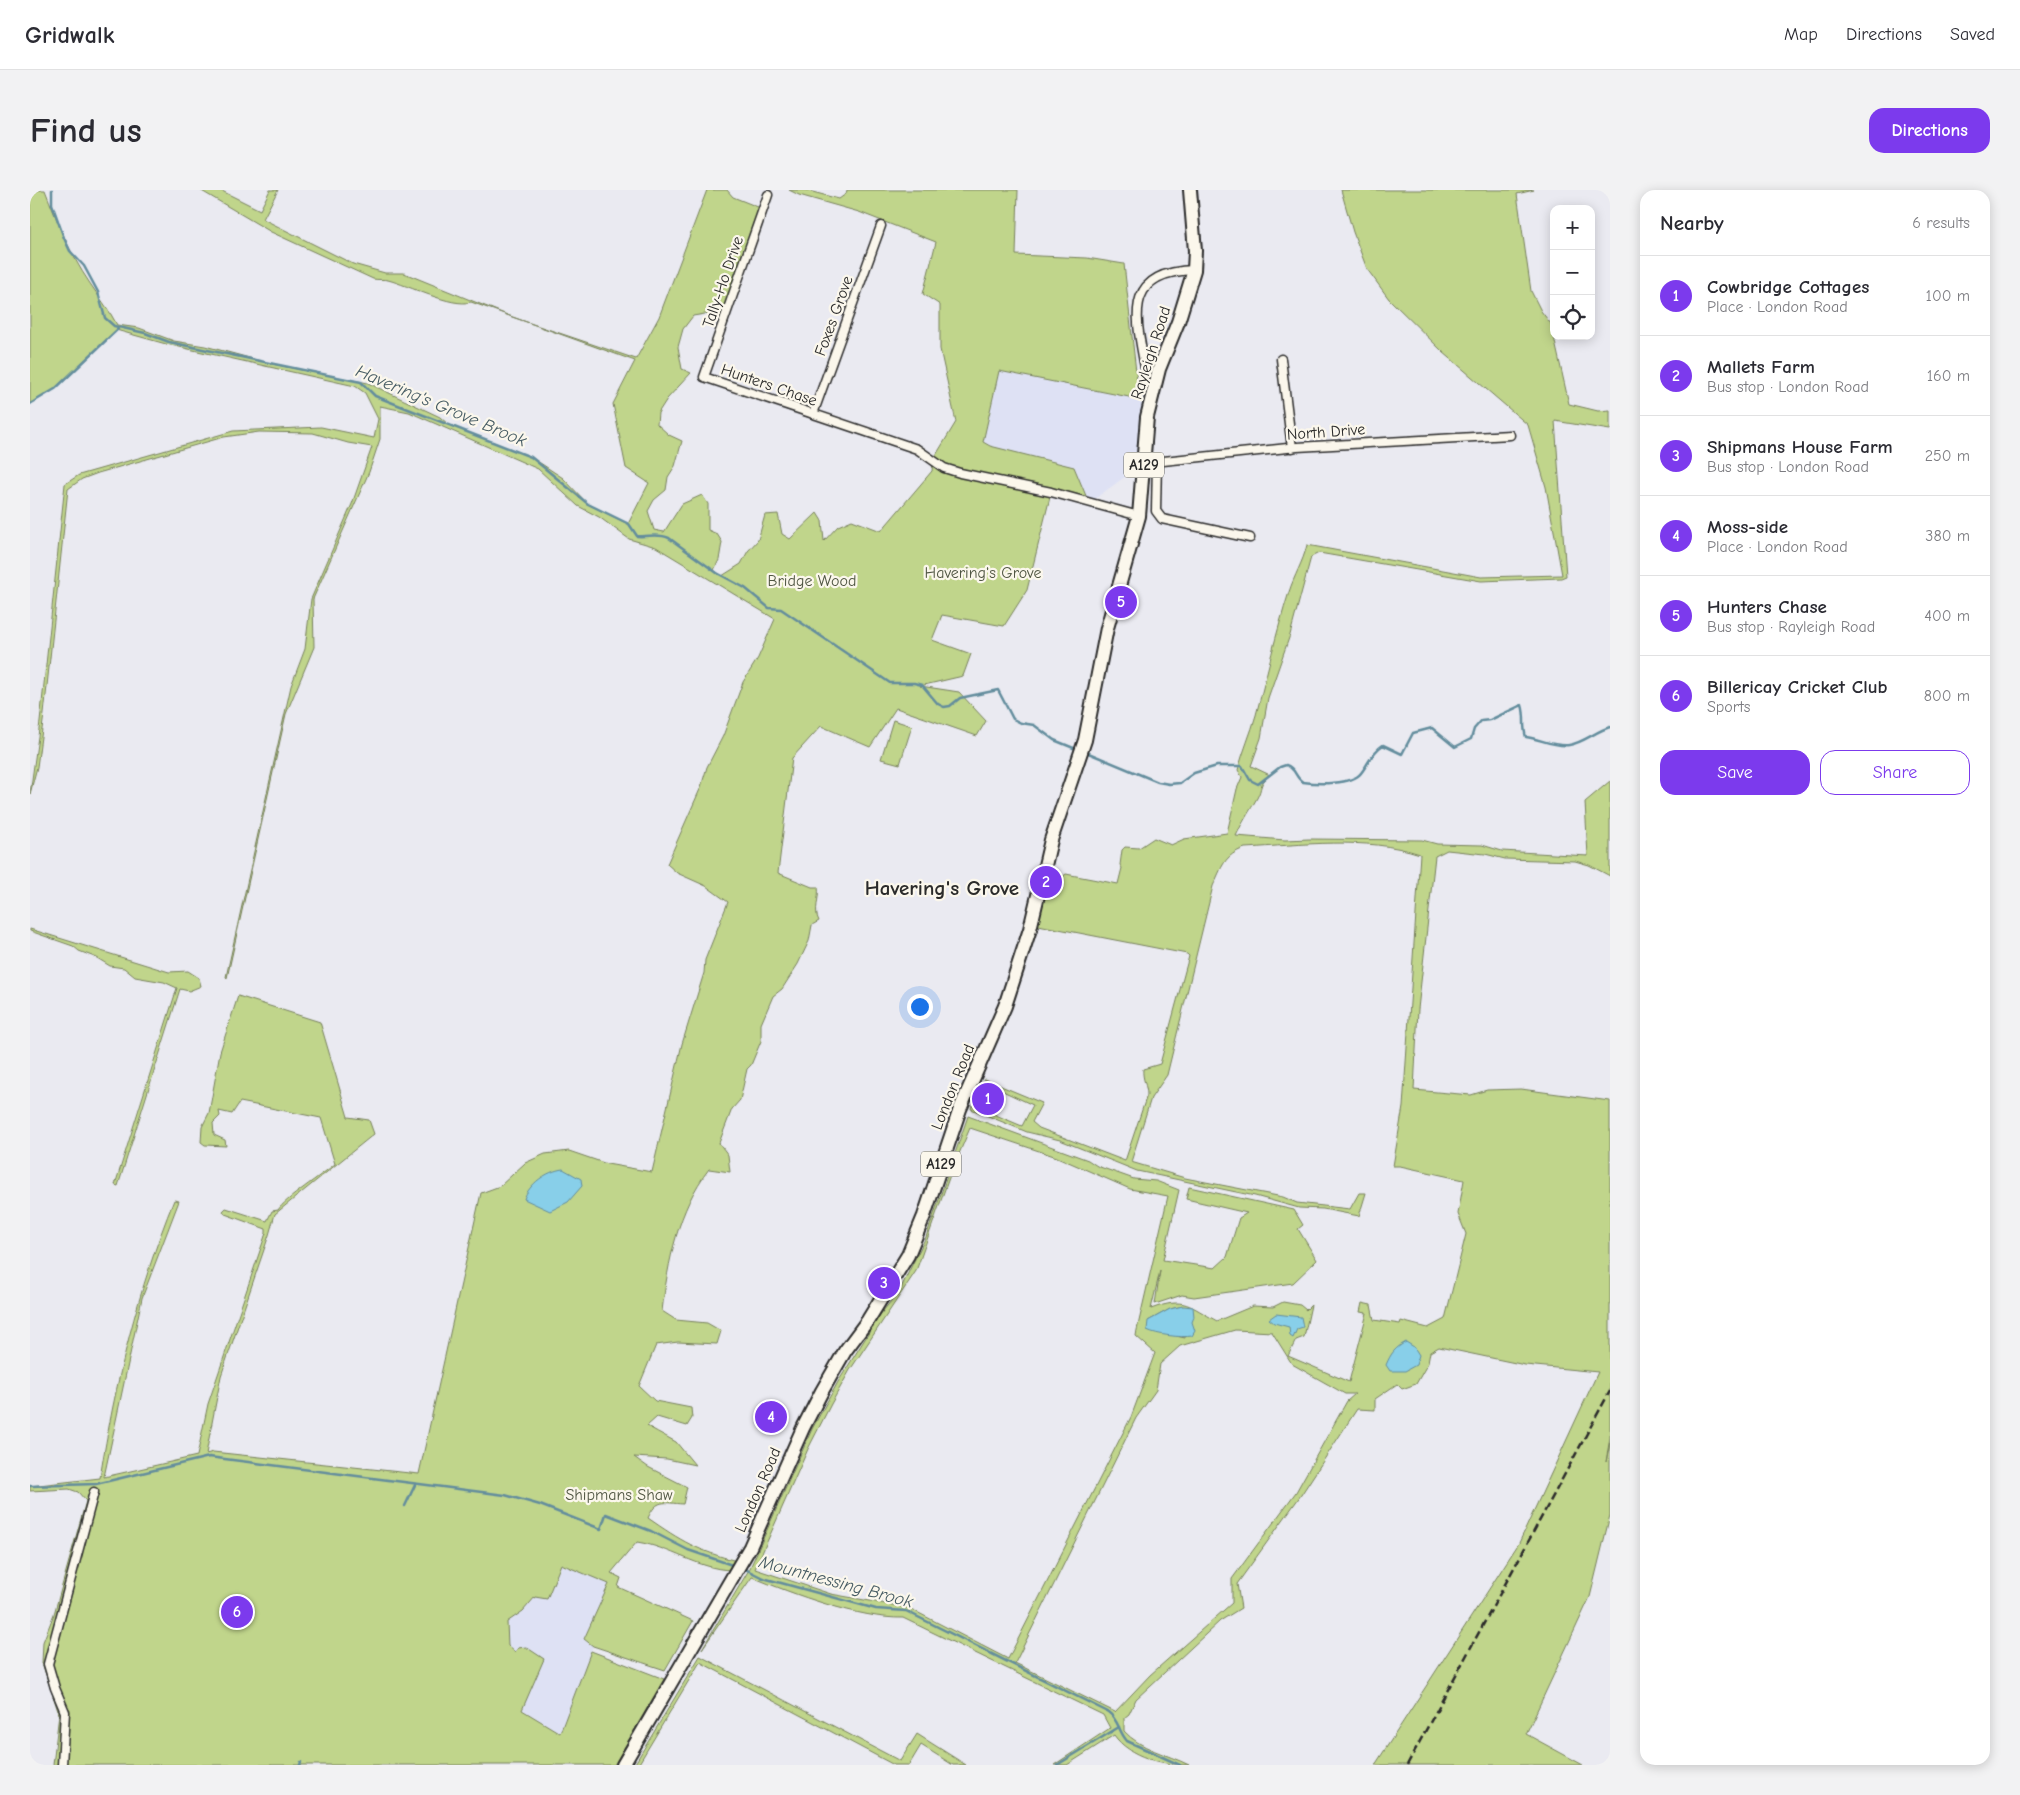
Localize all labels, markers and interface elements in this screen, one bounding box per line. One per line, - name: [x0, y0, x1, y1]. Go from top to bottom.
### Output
- text: Gridwalk: [25, 21, 114, 49]
- text: Map: [1784, 24, 1818, 45]
- text: Directions: [1846, 24, 1922, 45]
- text: Saved: [1950, 24, 1995, 45]
- button: Directions: [1869, 108, 1990, 153]
- text: Find us: [30, 110, 142, 151]
- map controls: [1550, 205, 1595, 340]
- button: +: [1550, 205, 1595, 250]
- text: Nearby: [1660, 211, 1724, 235]
- text: 6 results: [1912, 214, 1970, 232]
- street label: Tally-Ho Drive: [699, 234, 747, 330]
- button: −: [1550, 250, 1595, 295]
- street label: Foxes Grove: [811, 274, 857, 358]
- text: Cowbridge Cottages: [1707, 276, 1869, 298]
- text: 1: [1673, 287, 1679, 305]
- text: 100 m: [1926, 287, 1970, 305]
- button: locate: [1550, 295, 1595, 340]
- text: Place · London Road: [1707, 298, 1848, 316]
- street label: Rayleigh Road: [1127, 304, 1175, 402]
- text: Mallets Farm: [1707, 356, 1815, 378]
- street label: Hunters Chase: [719, 360, 819, 410]
- water label: Havering's Grove Brook: [353, 361, 530, 452]
- text: 2: [1672, 367, 1680, 385]
- text: 160 m: [1927, 367, 1970, 385]
- text: Bus stop · London Road: [1707, 378, 1869, 396]
- street label: North Drive: [1286, 420, 1366, 444]
- text: Shipmans House Farm: [1707, 436, 1893, 458]
- text: 3: [1672, 447, 1680, 465]
- text: 250 m: [1925, 447, 1970, 465]
- road number: A129: [1124, 452, 1164, 478]
- text: Bus stop · London Road: [1707, 458, 1869, 476]
- text: Moss-side: [1707, 516, 1788, 538]
- text: 4: [1672, 527, 1680, 545]
- text: 380 m: [1925, 527, 1970, 545]
- text: Place · London Road: [1707, 538, 1848, 556]
- park label: Havering's Grove: [925, 564, 1041, 582]
- park label: Bridge Wood: [768, 572, 856, 590]
- pin: 5: [1105, 583, 1137, 621]
- text: Hunters Chase: [1707, 596, 1827, 618]
- text: 5: [1672, 607, 1680, 625]
- text: 400 m: [1924, 607, 1970, 625]
- text: Bus stop · Rayleigh Road: [1707, 618, 1875, 636]
- text: Billericay Cricket Club: [1707, 676, 1887, 698]
- text: 6: [1672, 687, 1680, 705]
- text: 800 m: [1924, 687, 1970, 705]
- text: Sports: [1707, 698, 1750, 716]
- button: Save: [1660, 750, 1810, 795]
- button: Share: [1820, 750, 1970, 795]
- pin: 2: [1030, 863, 1062, 901]
- district label: Havering's Grove: [865, 876, 1019, 900]
- your location: [907, 994, 933, 1020]
- street label: London Road: [928, 1042, 978, 1132]
- pin: 1: [972, 1080, 1004, 1118]
- road number: A129: [921, 1152, 961, 1176]
- pin: 3: [868, 1264, 900, 1302]
- pin: 4: [755, 1398, 787, 1436]
- street label: London Road: [731, 1445, 785, 1535]
- park label: Shipmans Shaw: [565, 1486, 673, 1504]
- water label: Mountnessing Brook: [756, 1551, 916, 1613]
- pin: 6: [221, 1593, 253, 1631]

